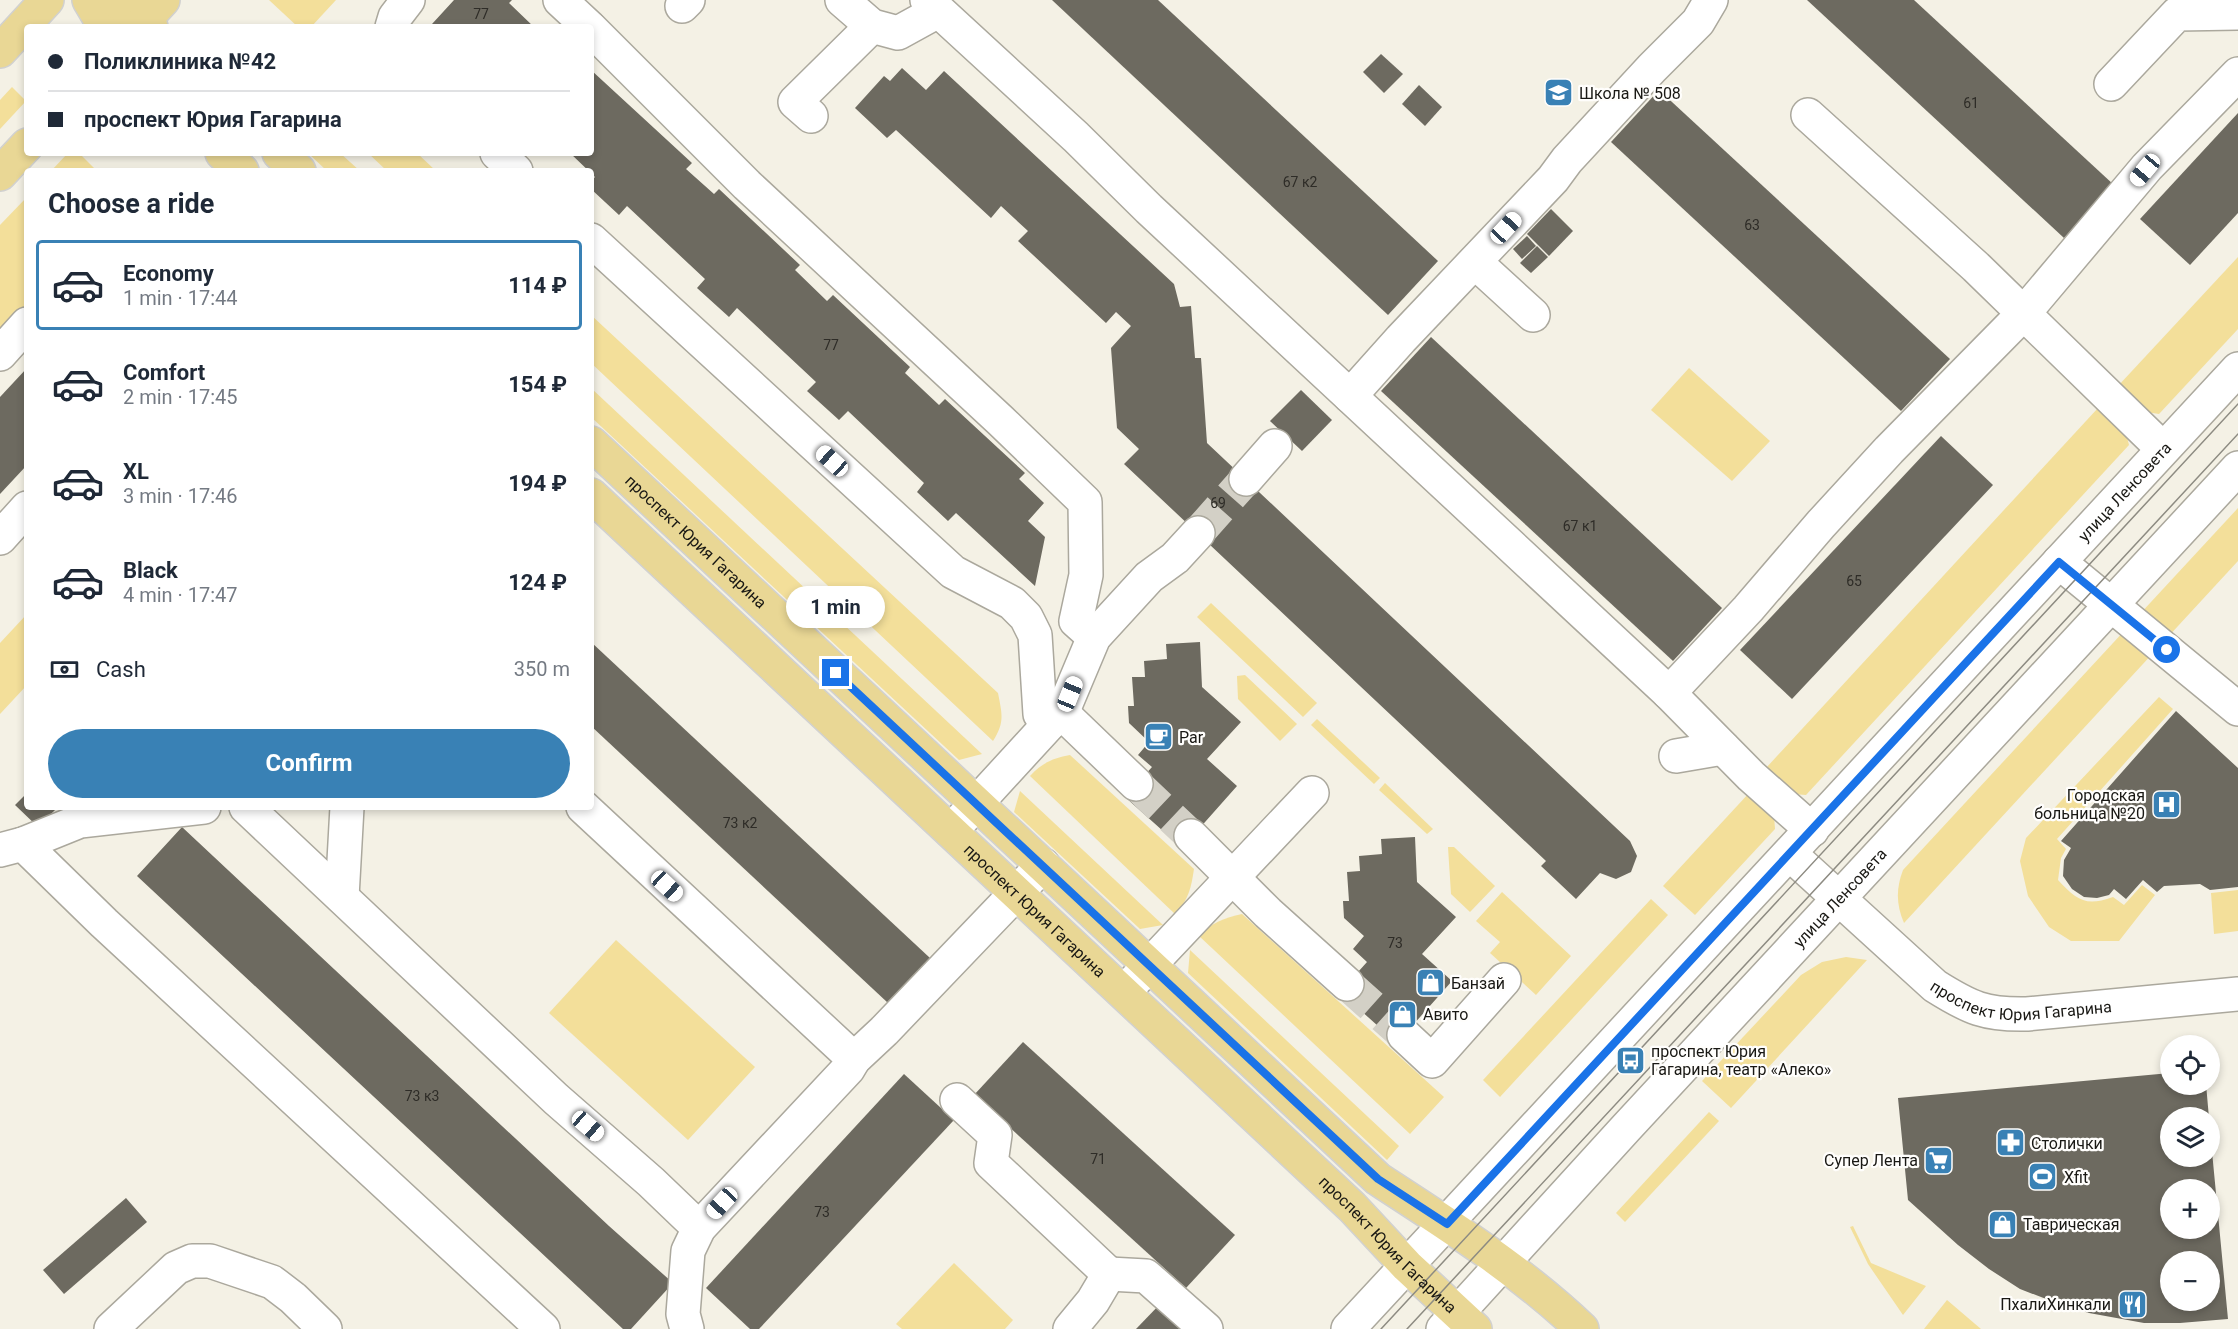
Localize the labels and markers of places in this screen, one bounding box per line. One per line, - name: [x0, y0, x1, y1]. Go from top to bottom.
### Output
- school or university icon: Школа № 508: [1542, 77, 1574, 109]
- place label: Школа № 508: [1579, 84, 1681, 103]
- cafe icon: Par: [1142, 721, 1174, 753]
- place label: Par: [1179, 728, 1204, 747]
- place label: Городская больница №20: [2034, 786, 2145, 823]
- hospital icon: Городская больница №20: [2150, 788, 2182, 820]
- shop icon: Банзай: [1414, 967, 1446, 999]
- place label: Банзай: [1451, 974, 1505, 993]
- shop icon: Авито: [1386, 998, 1418, 1030]
- place label: Авито: [1423, 1005, 1468, 1024]
- place label: проспект Юрия Гагарина, театр «Алеко»: [1651, 1042, 1831, 1079]
- bus stop icon: проспект Юрия Гагарина, театр «Алеко»: [1614, 1044, 1646, 1076]
- pharmacy icon: Столички: [1994, 1127, 2026, 1159]
- place label: Столички: [2031, 1134, 2103, 1153]
- supermarket icon: Супер Лента: [1923, 1144, 1955, 1176]
- place label: Супер Лента: [1824, 1151, 1918, 1170]
- sports icon: Xfit: [2027, 1161, 2059, 1193]
- place label: Xfit: [2064, 1168, 2088, 1187]
- shop icon: Таврическая: [1986, 1208, 2018, 1240]
- place label: Таврическая: [2023, 1215, 2119, 1234]
- restaurant icon: ПхалиХинкали: [2116, 1288, 2148, 1320]
- place label: ПхалиХинкали: [2000, 1295, 2111, 1314]

